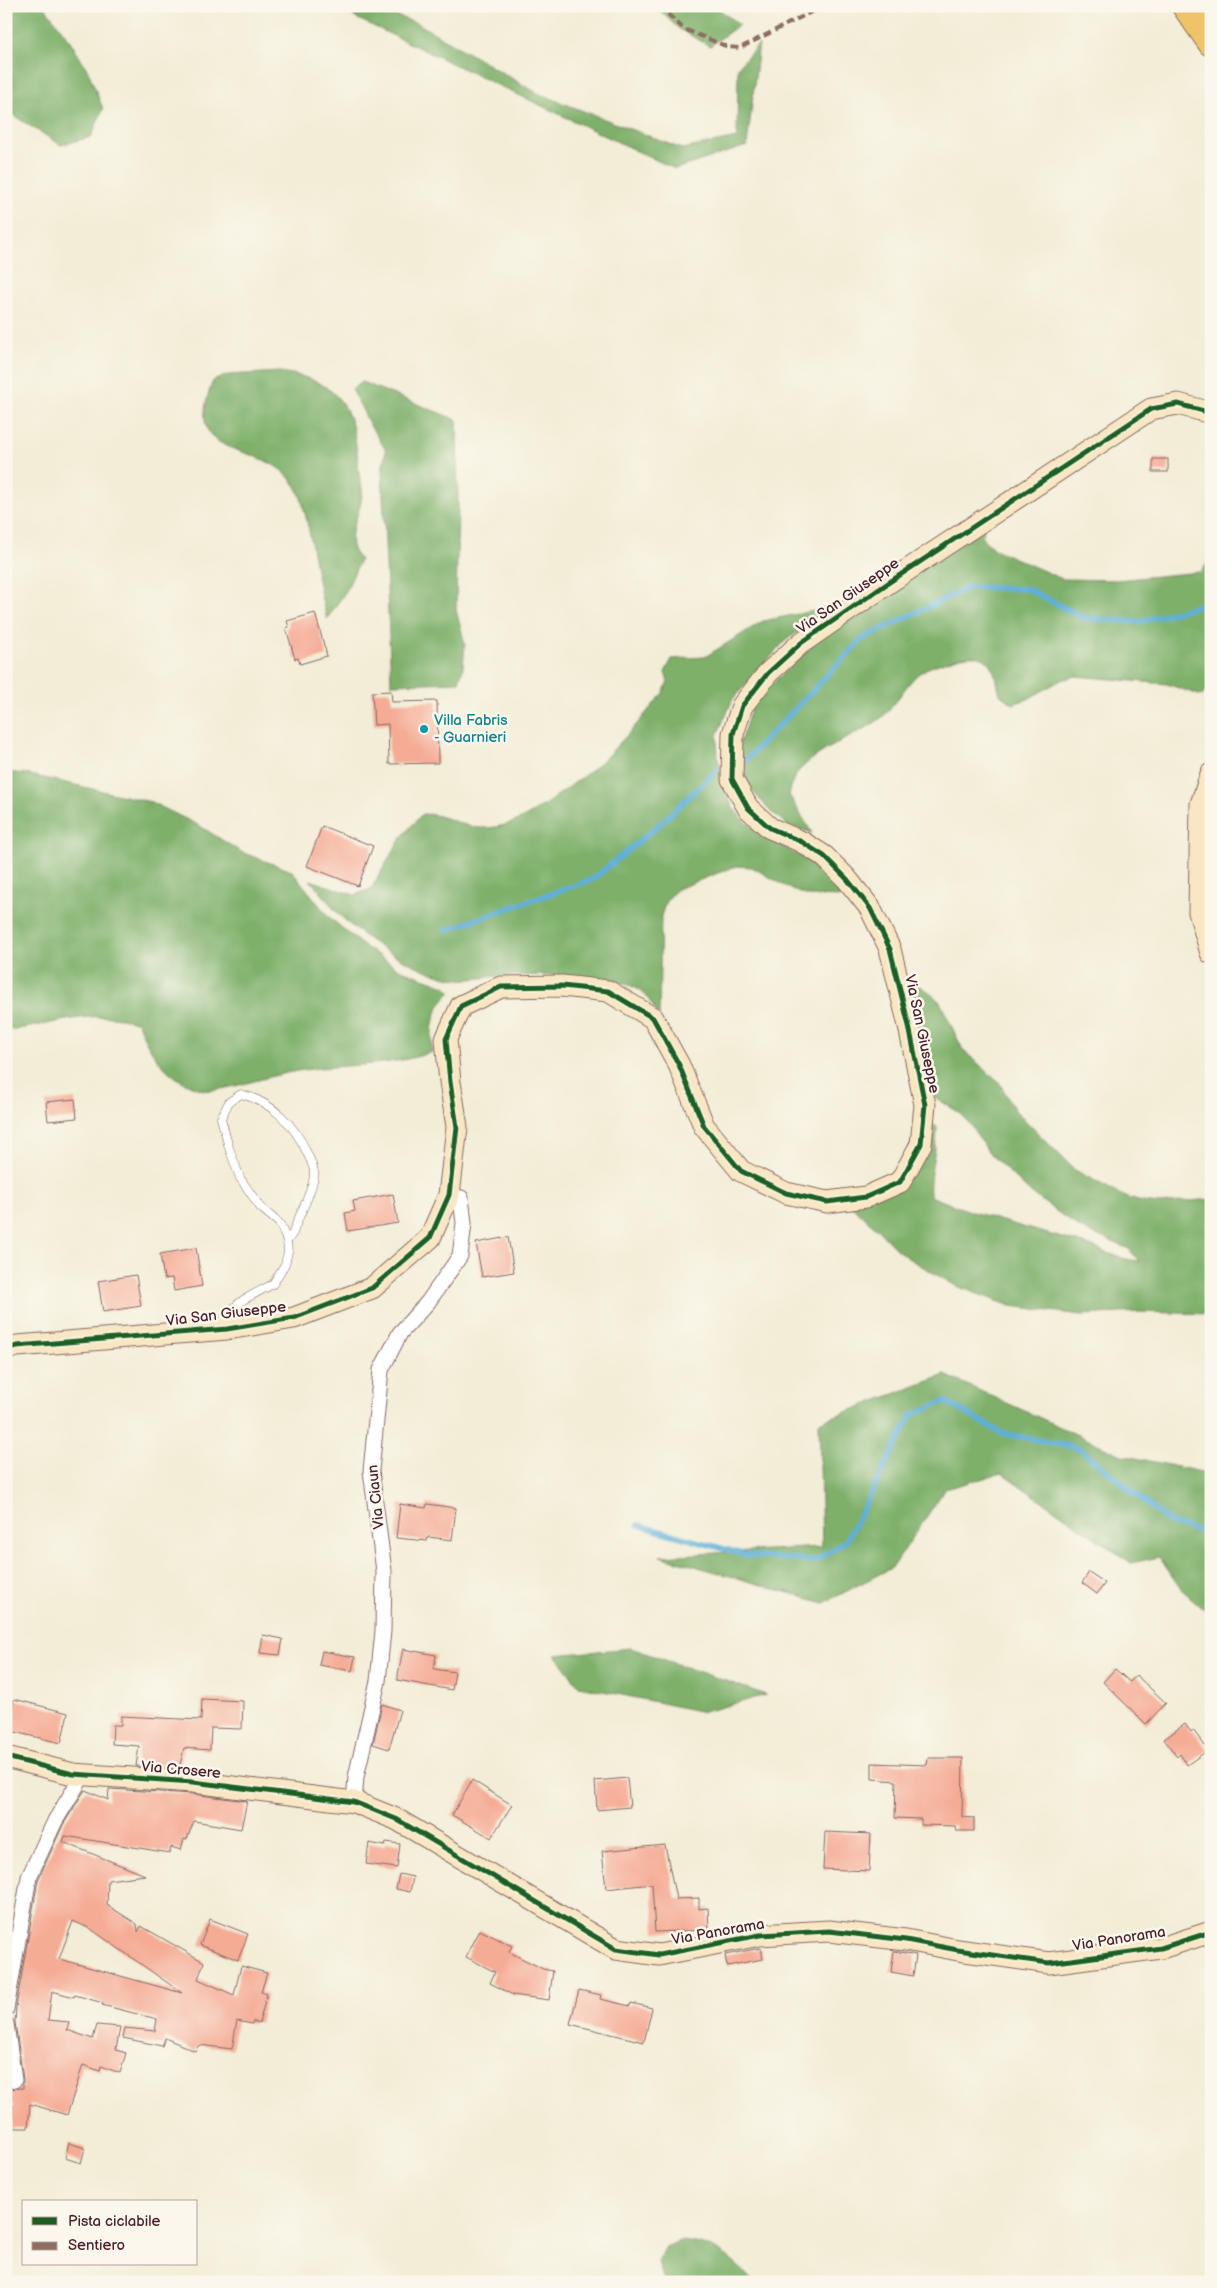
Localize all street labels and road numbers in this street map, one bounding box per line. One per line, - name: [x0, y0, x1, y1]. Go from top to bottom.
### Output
- street label: Via San Giuseppe: [793, 554, 903, 638]
- street label: Via San Giuseppe: [900, 973, 944, 1095]
- street label: Via San Giuseppe: [165, 1297, 287, 1331]
- street label: Via Ciaun: [363, 1464, 389, 1530]
- street label: Via Crosere: [140, 1757, 222, 1783]
- street label: Via Panorama: [670, 1914, 766, 1950]
- street label: Via Panorama: [1071, 1922, 1167, 1956]

